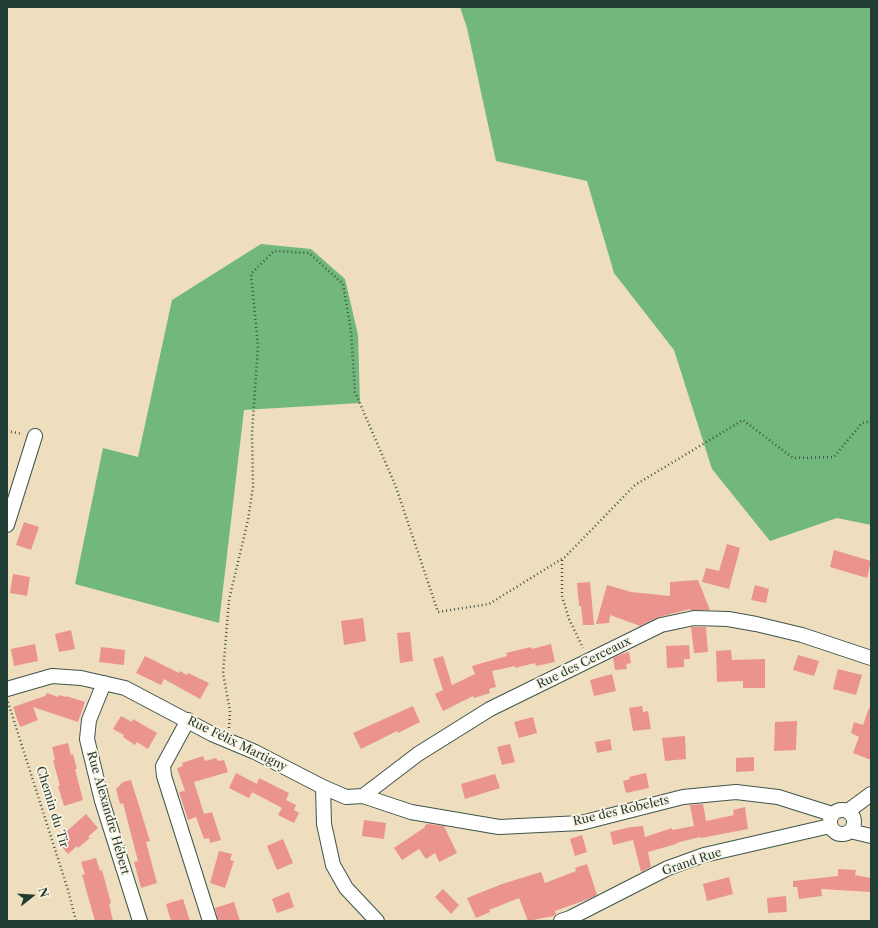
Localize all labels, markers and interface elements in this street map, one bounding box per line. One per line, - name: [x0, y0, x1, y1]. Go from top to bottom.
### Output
- street label: Rue des Cerceaux: [534, 634, 634, 692]
- street label: Rue Félix Martigny: [185, 714, 289, 774]
- street label: Rue Alexandre Hébert: [83, 750, 133, 876]
- street label: Chemin du Tir: [33, 765, 71, 849]
- street label: Rue des Robelets: [571, 793, 671, 829]
- street label: Grand Rue: [660, 845, 724, 879]
- north arrow: [12, 876, 52, 916]
- text: N: [35, 886, 52, 899]

